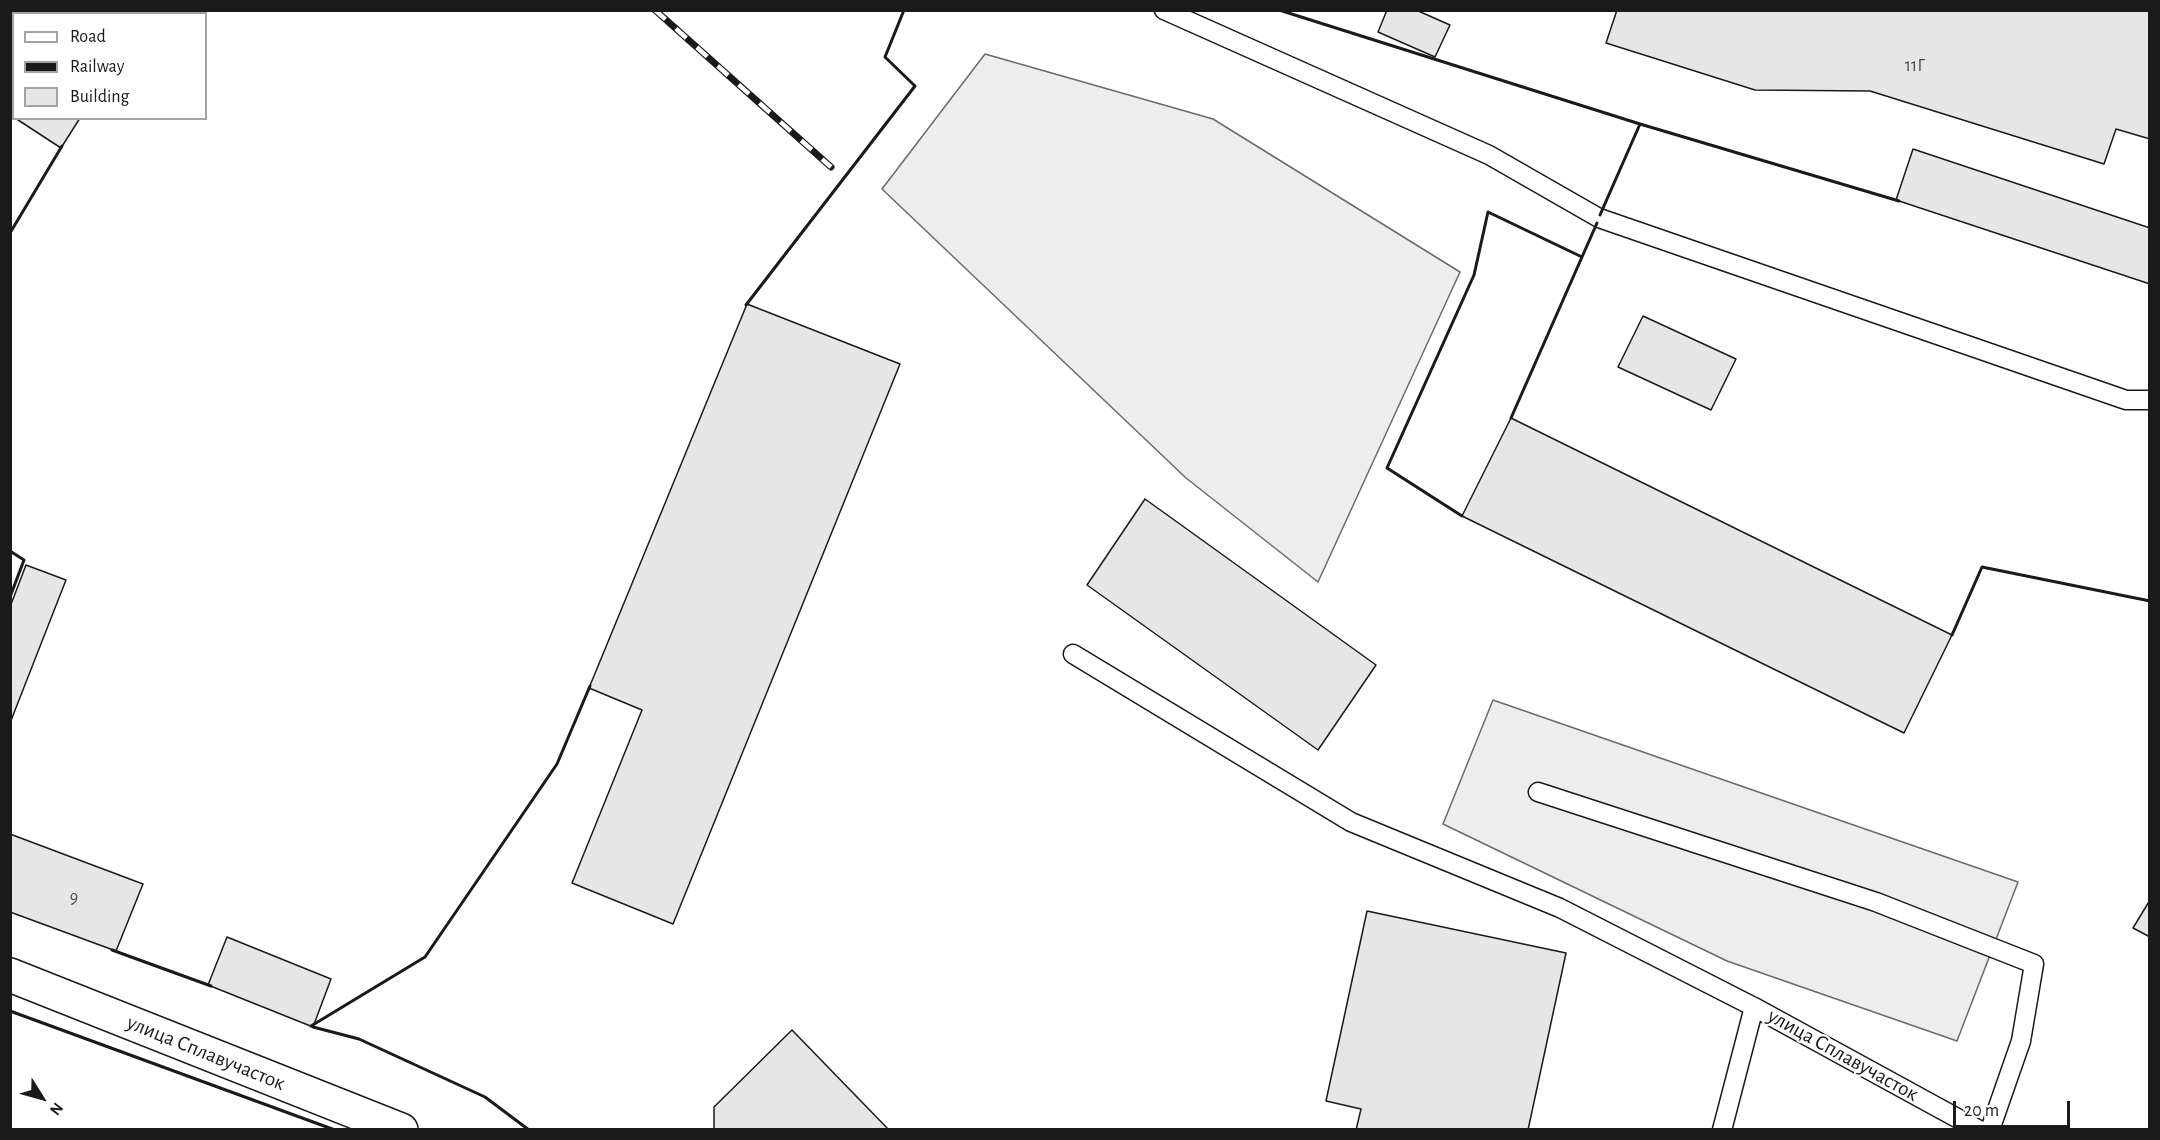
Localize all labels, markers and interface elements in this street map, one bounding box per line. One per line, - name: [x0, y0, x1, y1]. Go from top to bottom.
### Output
- legend: [12, 12, 207, 120]
- text: Road: [70, 28, 106, 46]
- house number: 11Г: [1905, 55, 1925, 77]
- text: Railway: [70, 58, 124, 76]
- text: Building: [70, 88, 129, 106]
- house number: 9: [70, 887, 78, 909]
- street label: улица Сплавучасток: [1763, 1003, 1923, 1107]
- street label: улица Сплавучасток: [123, 1010, 289, 1096]
- north arrow: [12, 1068, 72, 1128]
- scale bar: [1956, 1089, 2073, 1127]
- text: N: [47, 1100, 66, 1118]
- text: 20 m: [1964, 1102, 1999, 1120]

